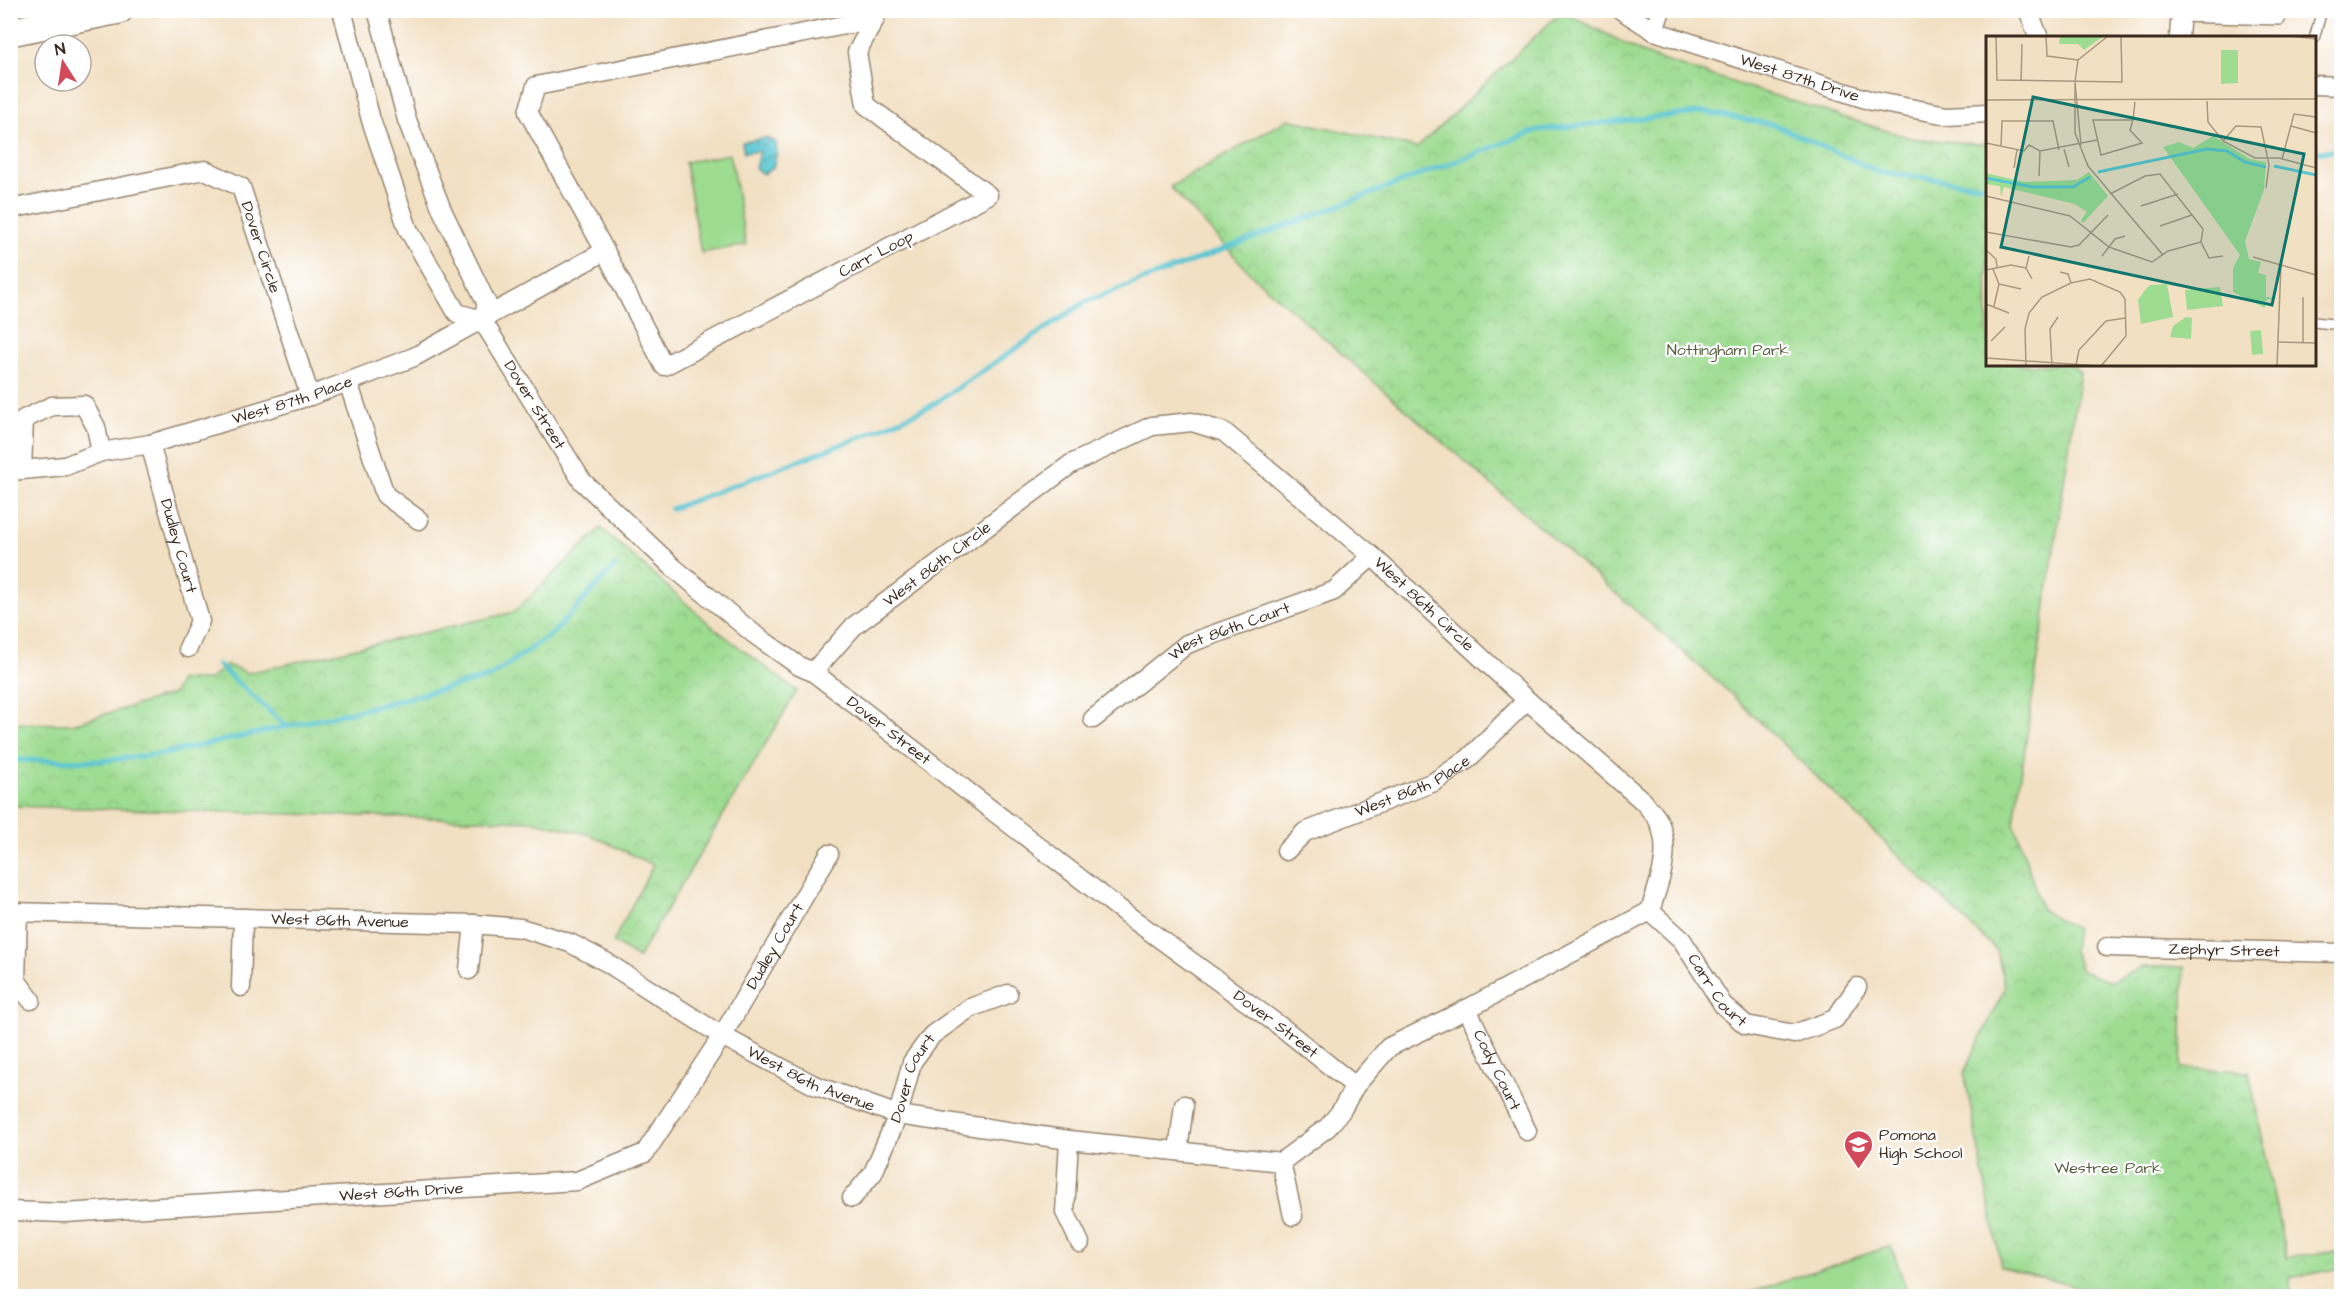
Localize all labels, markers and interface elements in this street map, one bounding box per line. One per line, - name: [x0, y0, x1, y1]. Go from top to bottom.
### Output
- north arrow: [33, 33, 93, 93]
- inset map: [1986, 36, 2316, 366]
- text: N: [53, 38, 67, 61]
- street label: West 87th Drive: [1737, 48, 1862, 107]
- street label: Dover Circle: [235, 198, 286, 296]
- street label: Carr Loop: [835, 225, 917, 283]
- park label: Nottingham Park: [1667, 339, 1789, 362]
- street label: Dover Street: [499, 356, 571, 454]
- street label: West 87th Place: [229, 370, 356, 430]
- street label: Dudley Court: [155, 496, 203, 596]
- street label: West 86th Circle: [879, 516, 996, 612]
- street label: West 86th Circle: [1369, 552, 1479, 657]
- street label: West 86th Court: [1164, 597, 1293, 666]
- street label: Dover Street: [842, 691, 936, 770]
- street label: West 86th Place: [1352, 749, 1475, 823]
- street label: Dudley Court: [741, 898, 809, 993]
- street label: West 86th Avenue: [271, 908, 409, 933]
- street label: Zephyr Street: [2168, 938, 2280, 962]
- street label: Carr Court: [1682, 950, 1752, 1032]
- street label: Dover Street: [1229, 985, 1323, 1064]
- street label: Cody Court: [1468, 1026, 1526, 1115]
- street label: Dover Court: [885, 1028, 941, 1126]
- street label: West 86th Avenue: [744, 1041, 878, 1117]
- place label: Pomona High School: [1879, 1124, 1963, 1165]
- school or university icon: Pomona High School: [1842, 1128, 1874, 1170]
- park label: Westree Park: [2054, 1157, 2162, 1179]
- street label: West 86th Drive: [339, 1177, 464, 1207]

